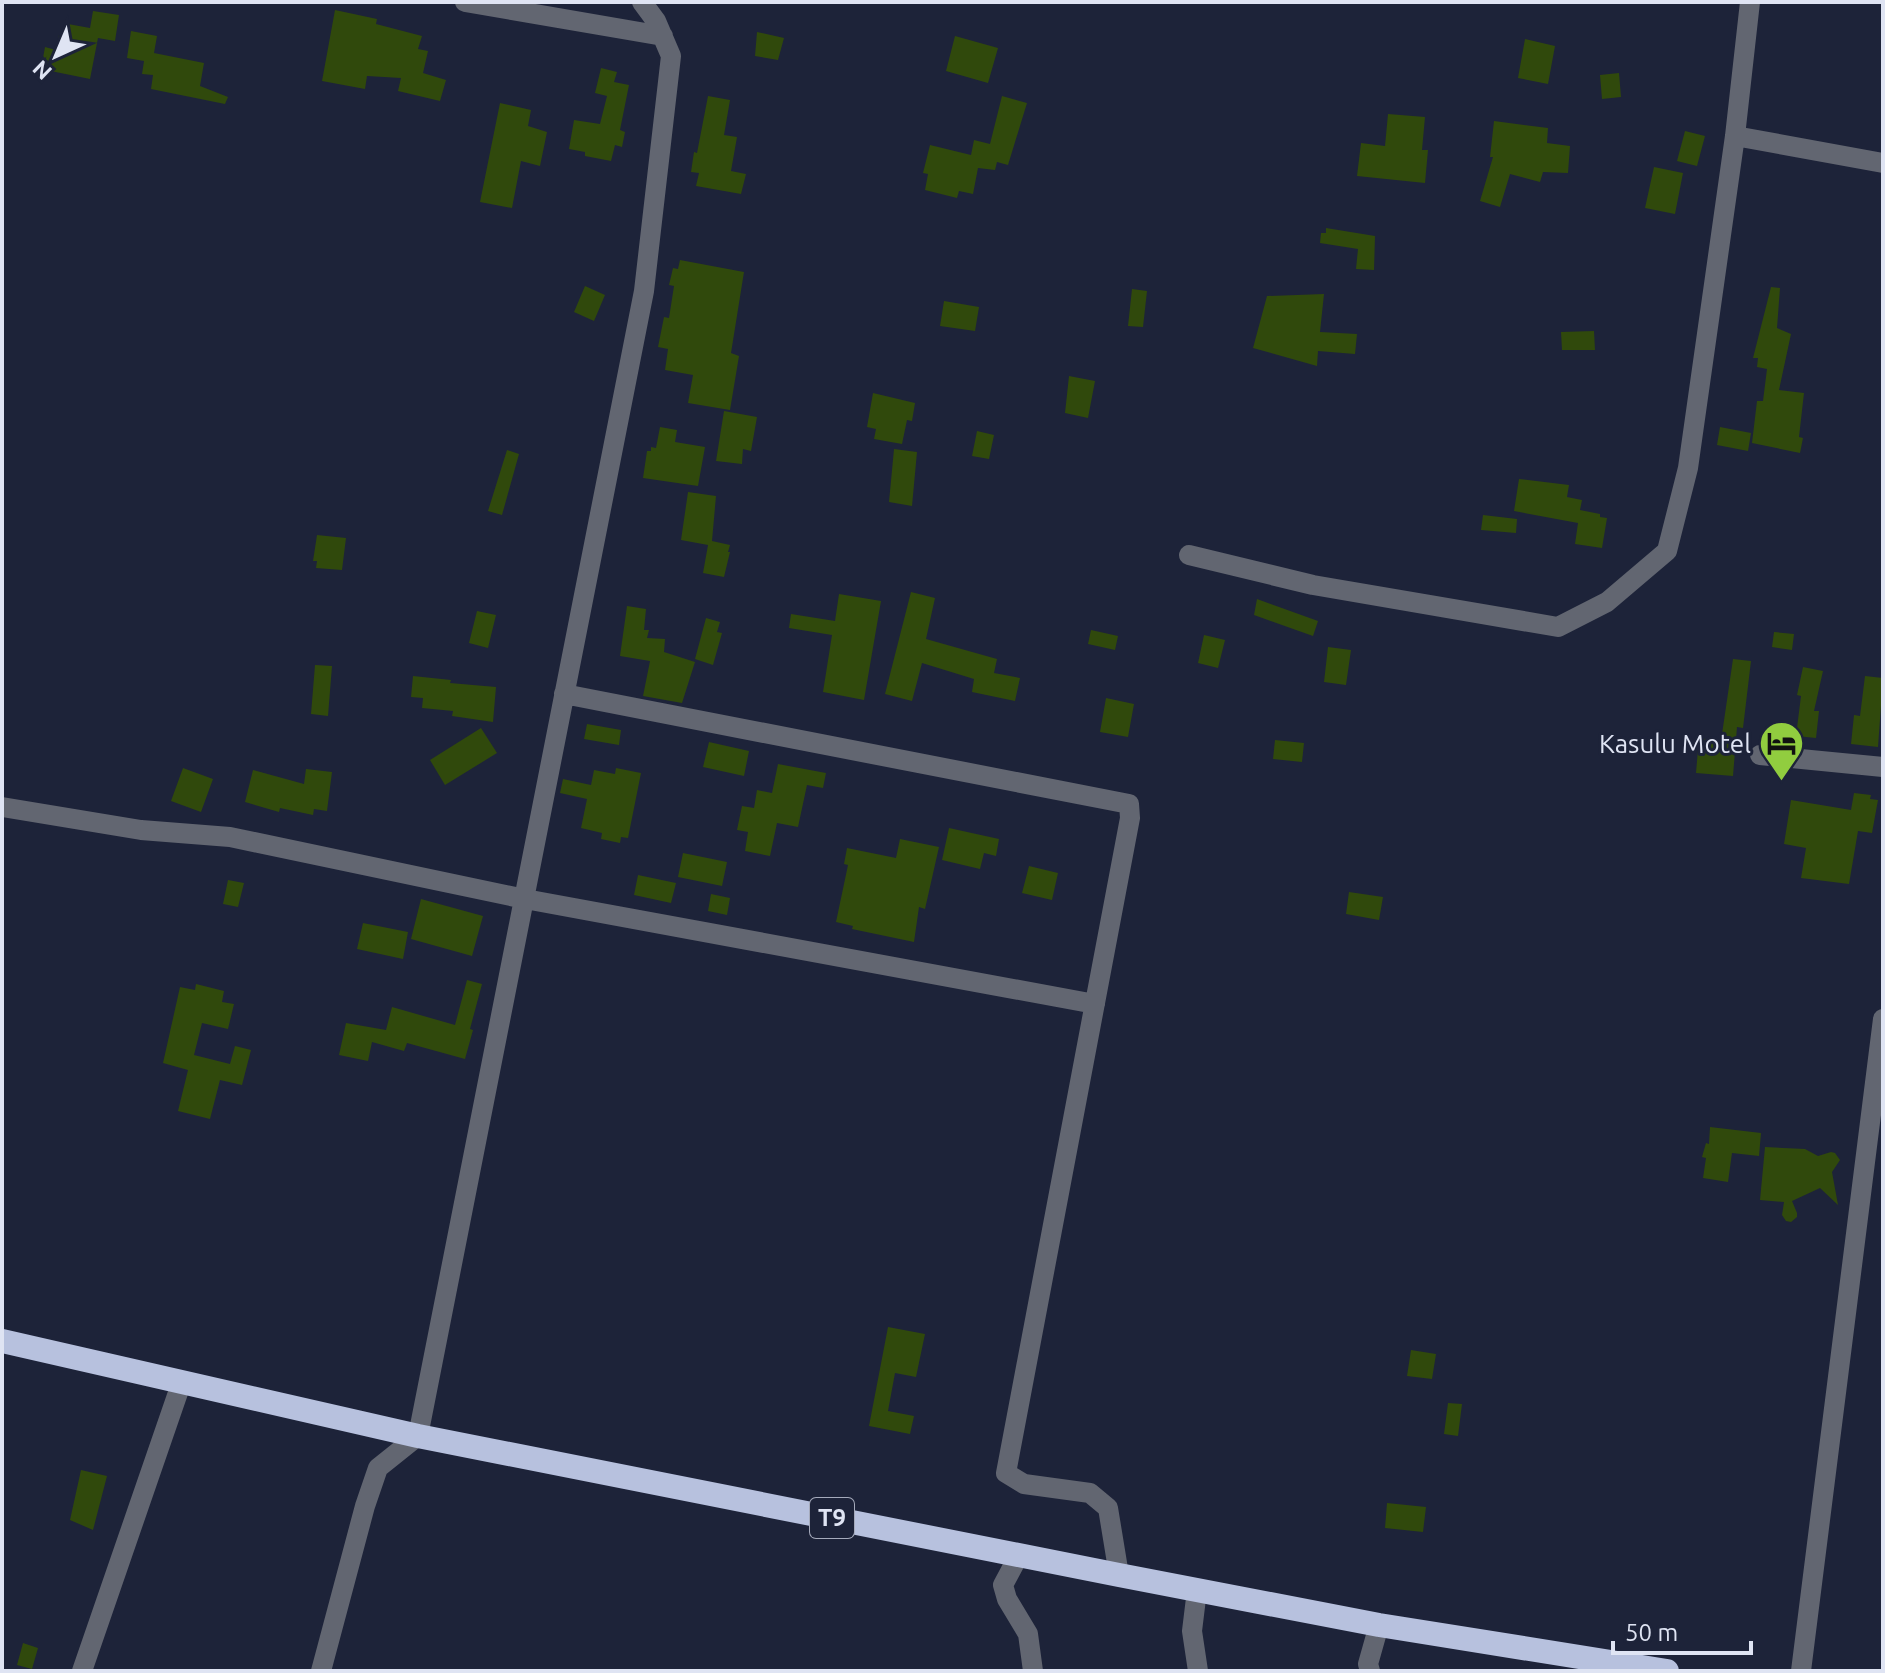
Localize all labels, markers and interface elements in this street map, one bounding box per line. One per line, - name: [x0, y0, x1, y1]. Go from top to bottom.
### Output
- north arrow: [16, 16, 96, 96]
- text: N: [27, 56, 56, 85]
- hotel icon: Kasulu Motel: [1758, 720, 1806, 783]
- place label: Kasulu Motel: [1599, 729, 1751, 758]
- road number: T9: [810, 1498, 854, 1538]
- scale bar: [1613, 1605, 1751, 1655]
- text: 50 m: [1625, 1619, 1678, 1646]

